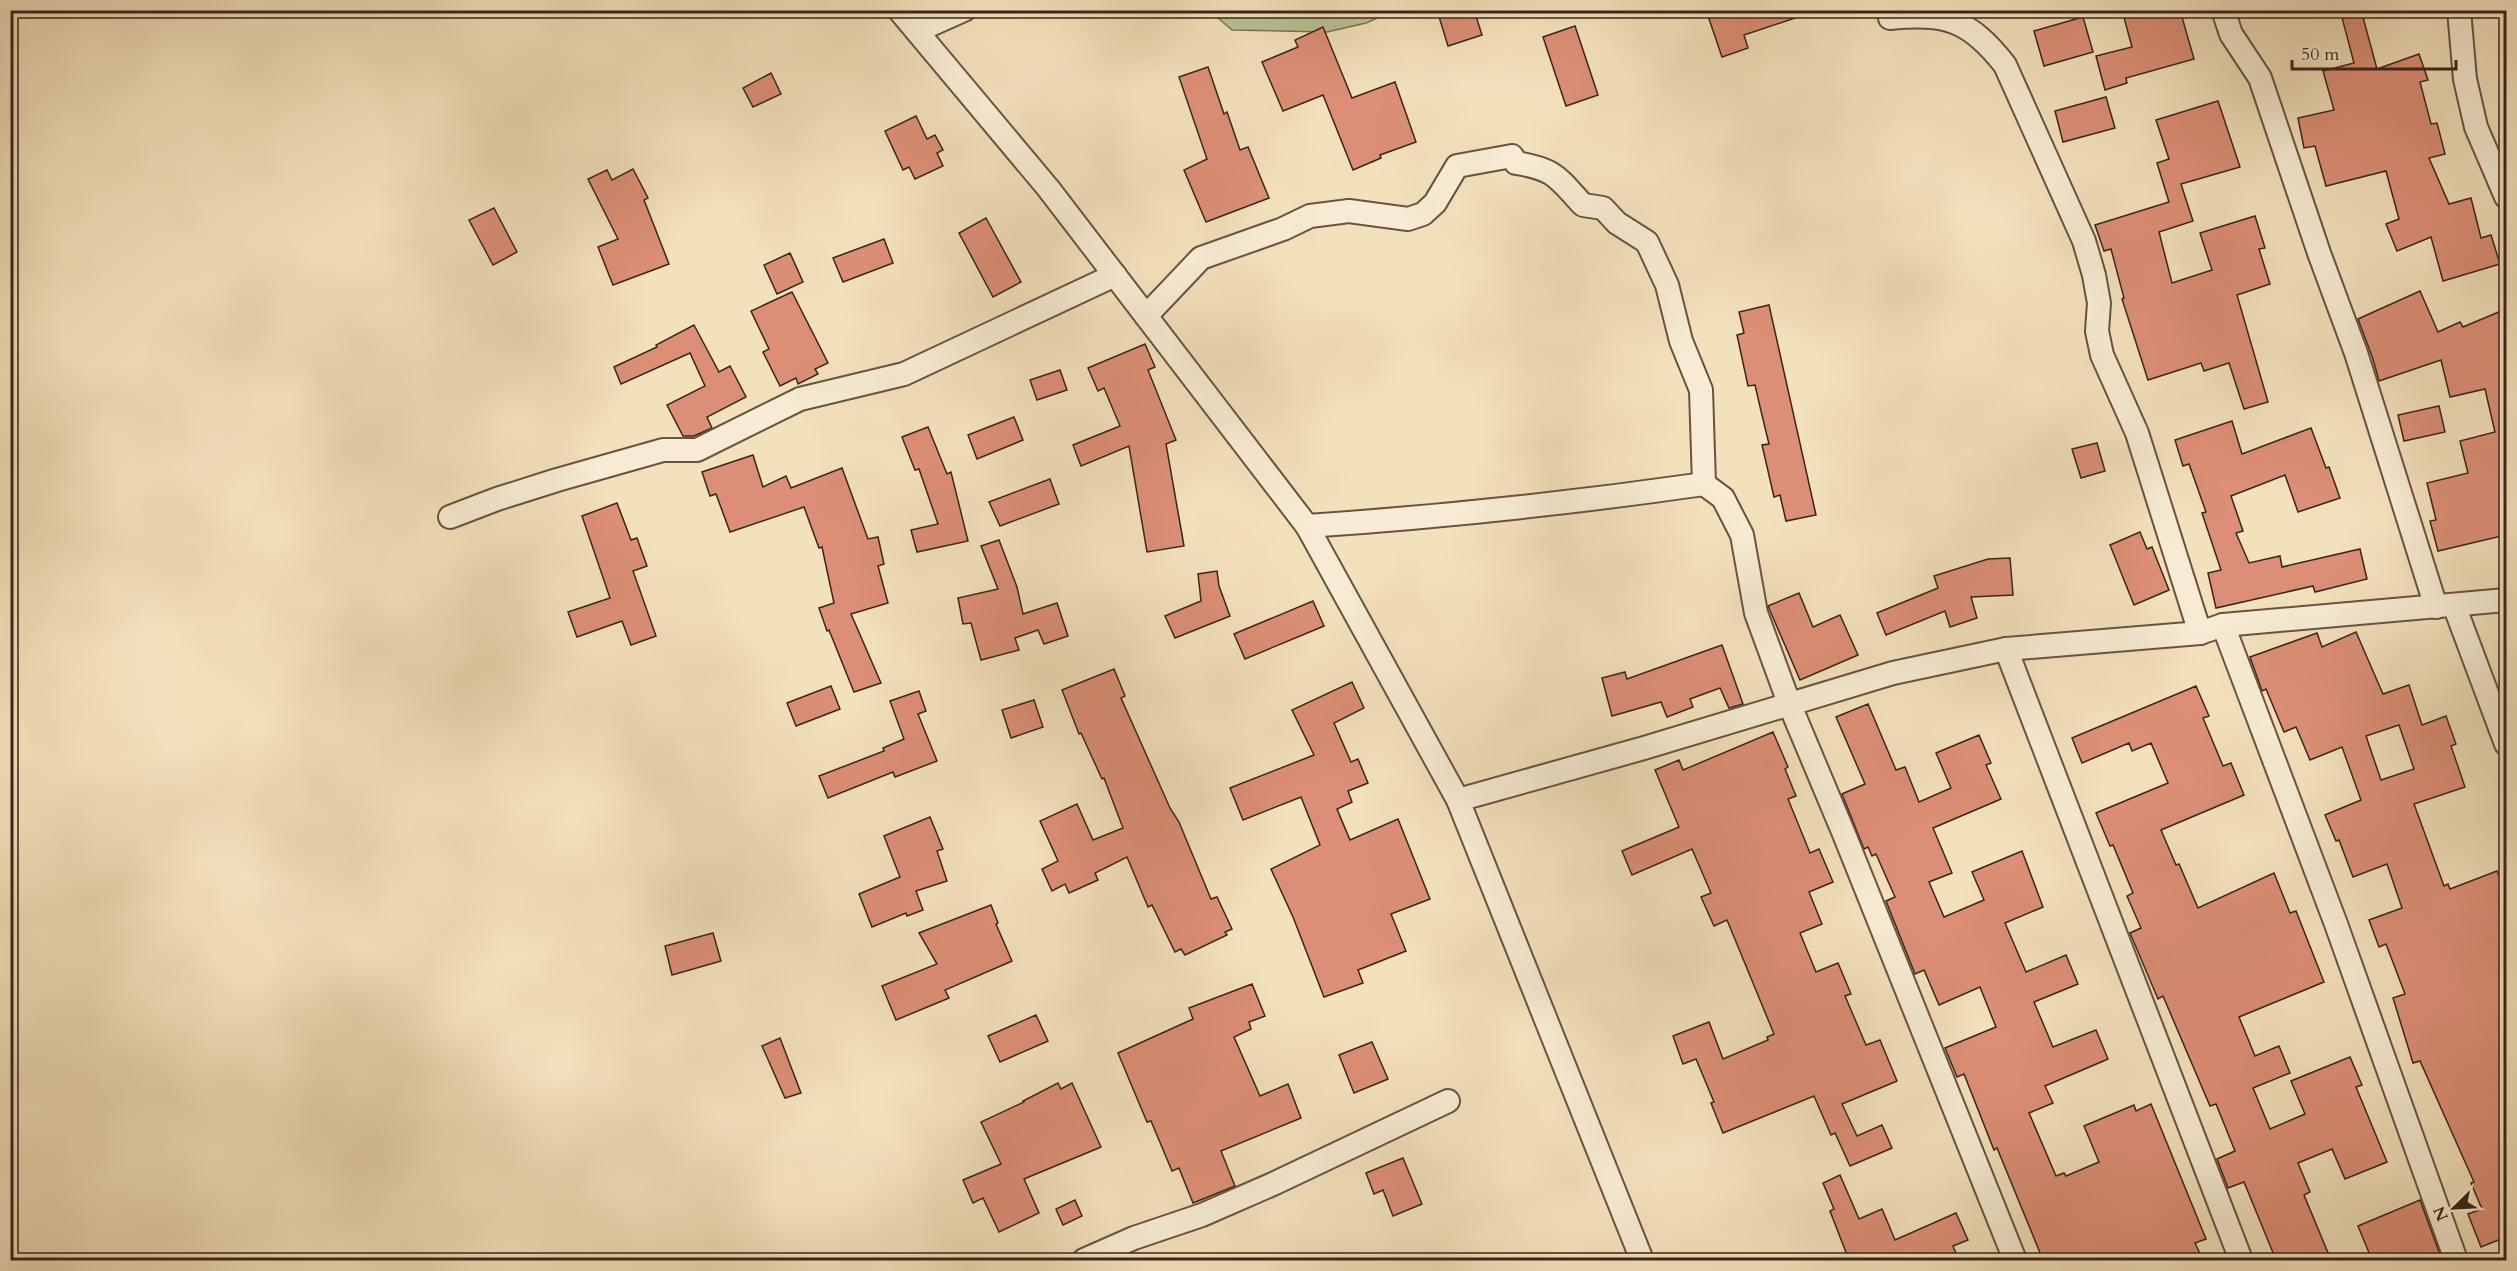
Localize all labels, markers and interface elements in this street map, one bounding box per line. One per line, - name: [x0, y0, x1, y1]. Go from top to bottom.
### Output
- scale bar: [2292, 33, 2456, 71]
- text: 50 m: [2301, 42, 2340, 67]
- north arrow: [2424, 1178, 2484, 1238]
- text: N: [2428, 1203, 2454, 1225]

